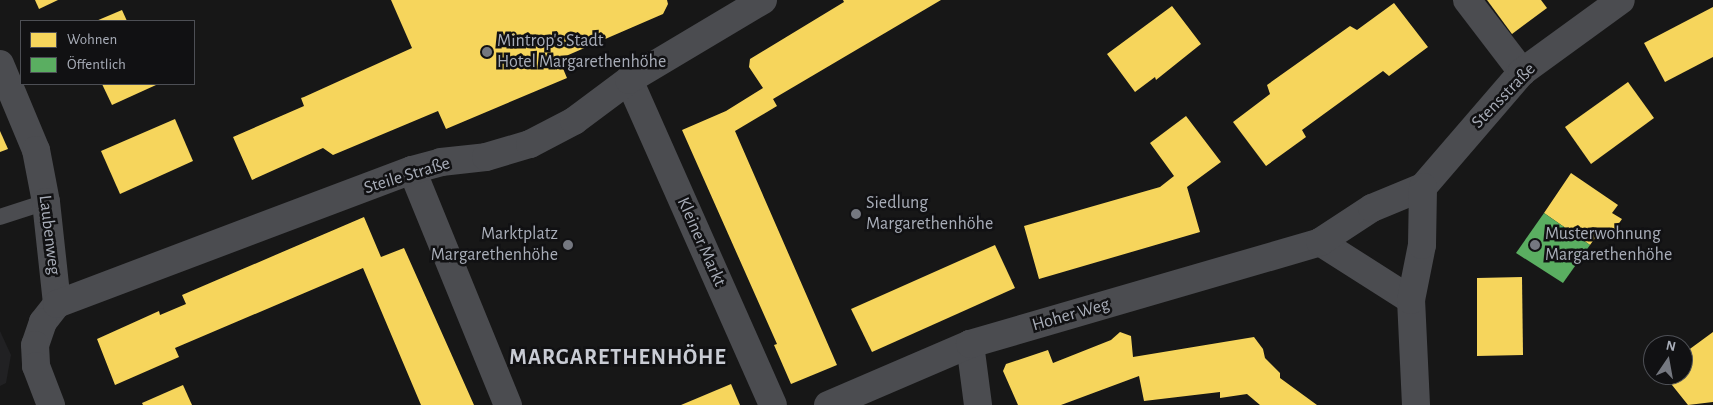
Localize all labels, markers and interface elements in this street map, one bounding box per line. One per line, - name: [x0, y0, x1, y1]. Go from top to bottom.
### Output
- legend: [20, 20, 195, 85]
- place label: Mintrop's Stadt Hotel Margarethenhöhe: [497, 31, 666, 74]
- text: Wohnen: [67, 32, 117, 47]
- marker: Mintrop's Stadt Hotel Margarethenhöhe: [481, 46, 493, 58]
- text: Öffentlich: [67, 57, 126, 72]
- street label: Stensstraße: [1467, 59, 1541, 133]
- street label: Steile Straße: [361, 153, 453, 199]
- place label: Siedlung Margarethenhöhe: [866, 193, 993, 235]
- street label: Laubenweg: [33, 194, 65, 276]
- street label: Kleiner Markt: [672, 194, 730, 290]
- marker: Siedlung Margarethenhöhe: [850, 208, 862, 220]
- place label: Marktplatz Margarethenhöhe: [431, 224, 558, 266]
- place label: Musterwohnung Margarethenhöhe: [1545, 224, 1672, 266]
- marker: Marktplatz Margarethenhöhe: [562, 239, 574, 251]
- marker: Musterwohnung Margarethenhöhe: [1529, 239, 1541, 251]
- street label: Hoher Weg: [1030, 294, 1112, 336]
- north arrow: [1643, 335, 1693, 385]
- text: N: [1665, 338, 1677, 354]
- district label: MARGARETHENHÖHE: [507, 345, 729, 371]

